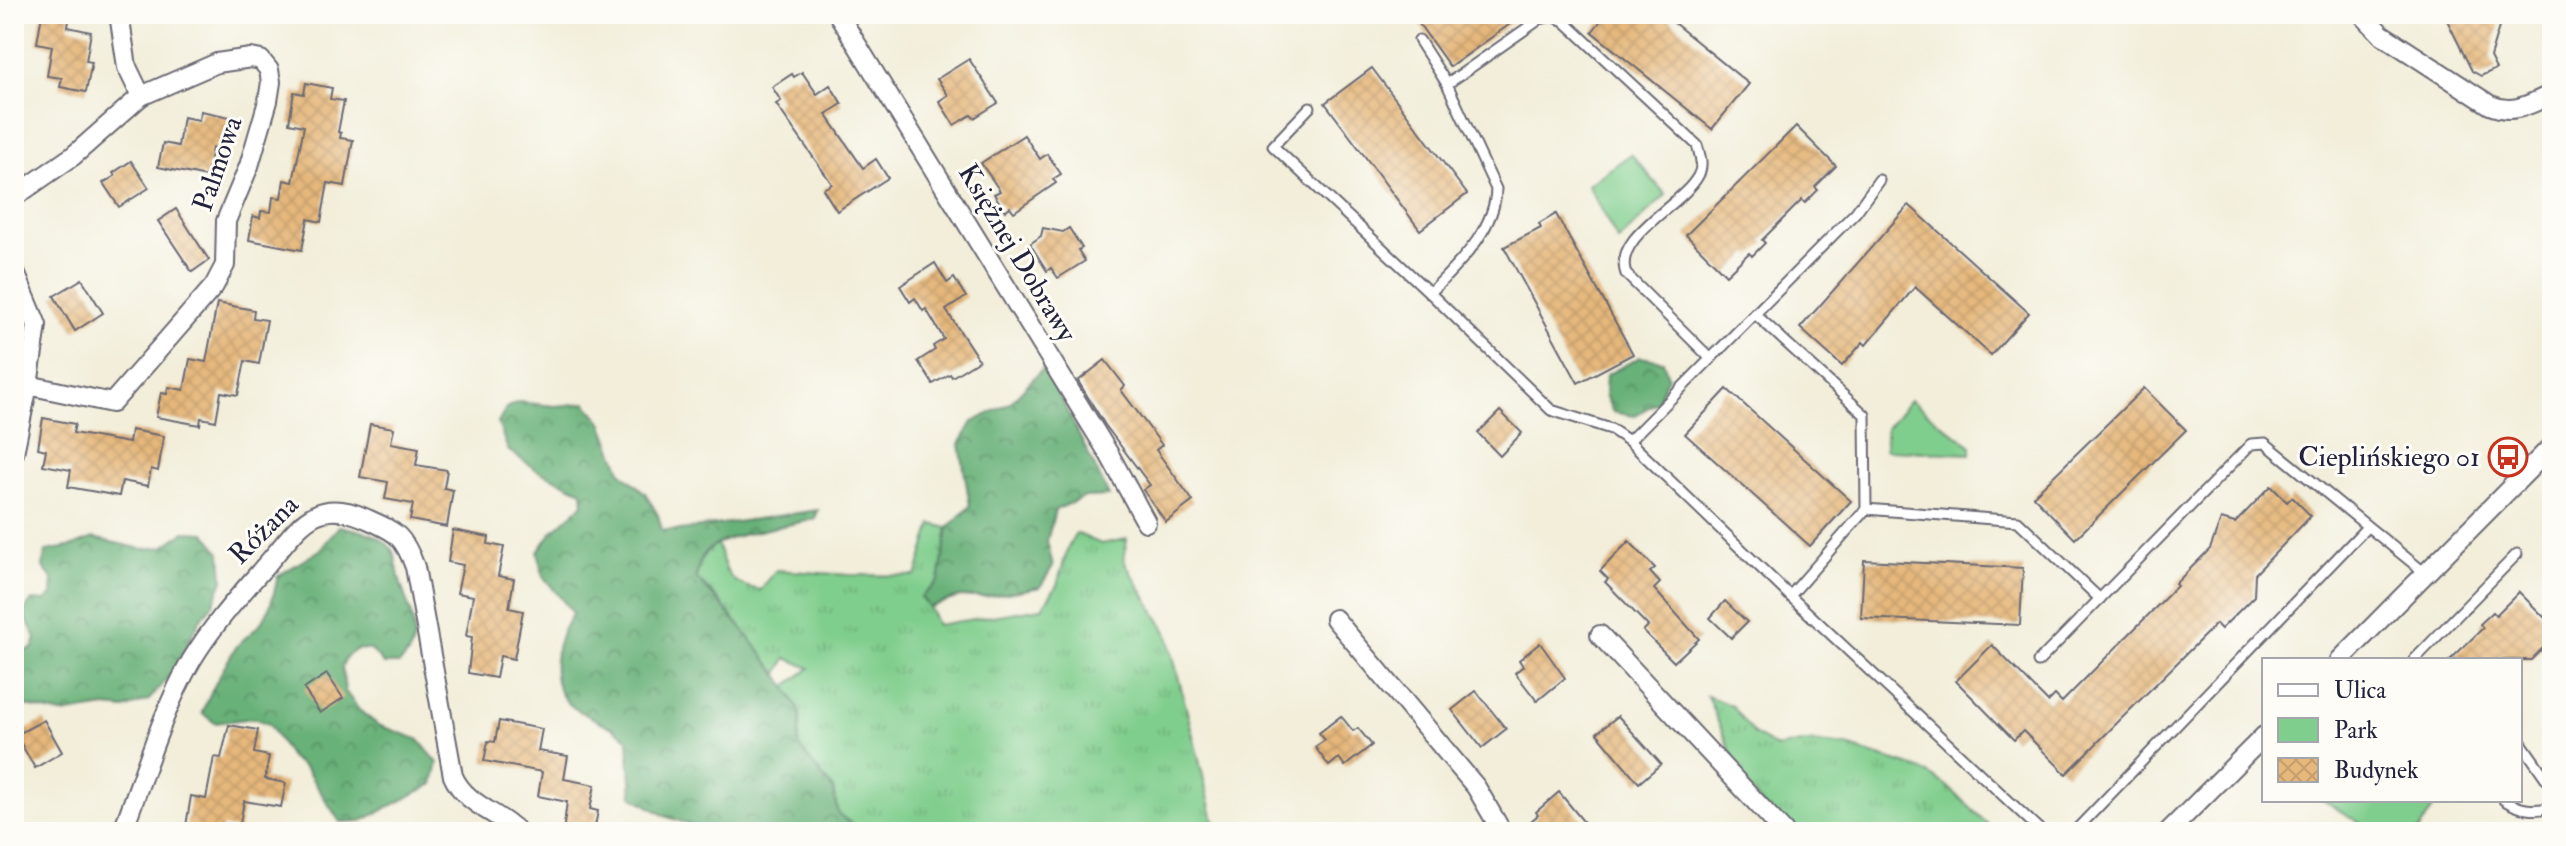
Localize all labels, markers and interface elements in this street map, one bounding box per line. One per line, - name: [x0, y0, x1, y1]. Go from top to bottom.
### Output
- street label: Palmowa: [185, 111, 251, 216]
- street label: Księżnej Dobrawy: [950, 158, 1084, 349]
- bus stop icon: Cieplińskiego 01: [2487, 436, 2529, 478]
- place label: Cieplińskiego 01: [2298, 440, 2480, 475]
- street label: Różana: [222, 487, 307, 572]
- legend: [2262, 658, 2522, 802]
- text: Ulica: [2334, 675, 2387, 706]
- text: Park: [2334, 715, 2378, 746]
- text: Budynek: [2334, 755, 2419, 786]

